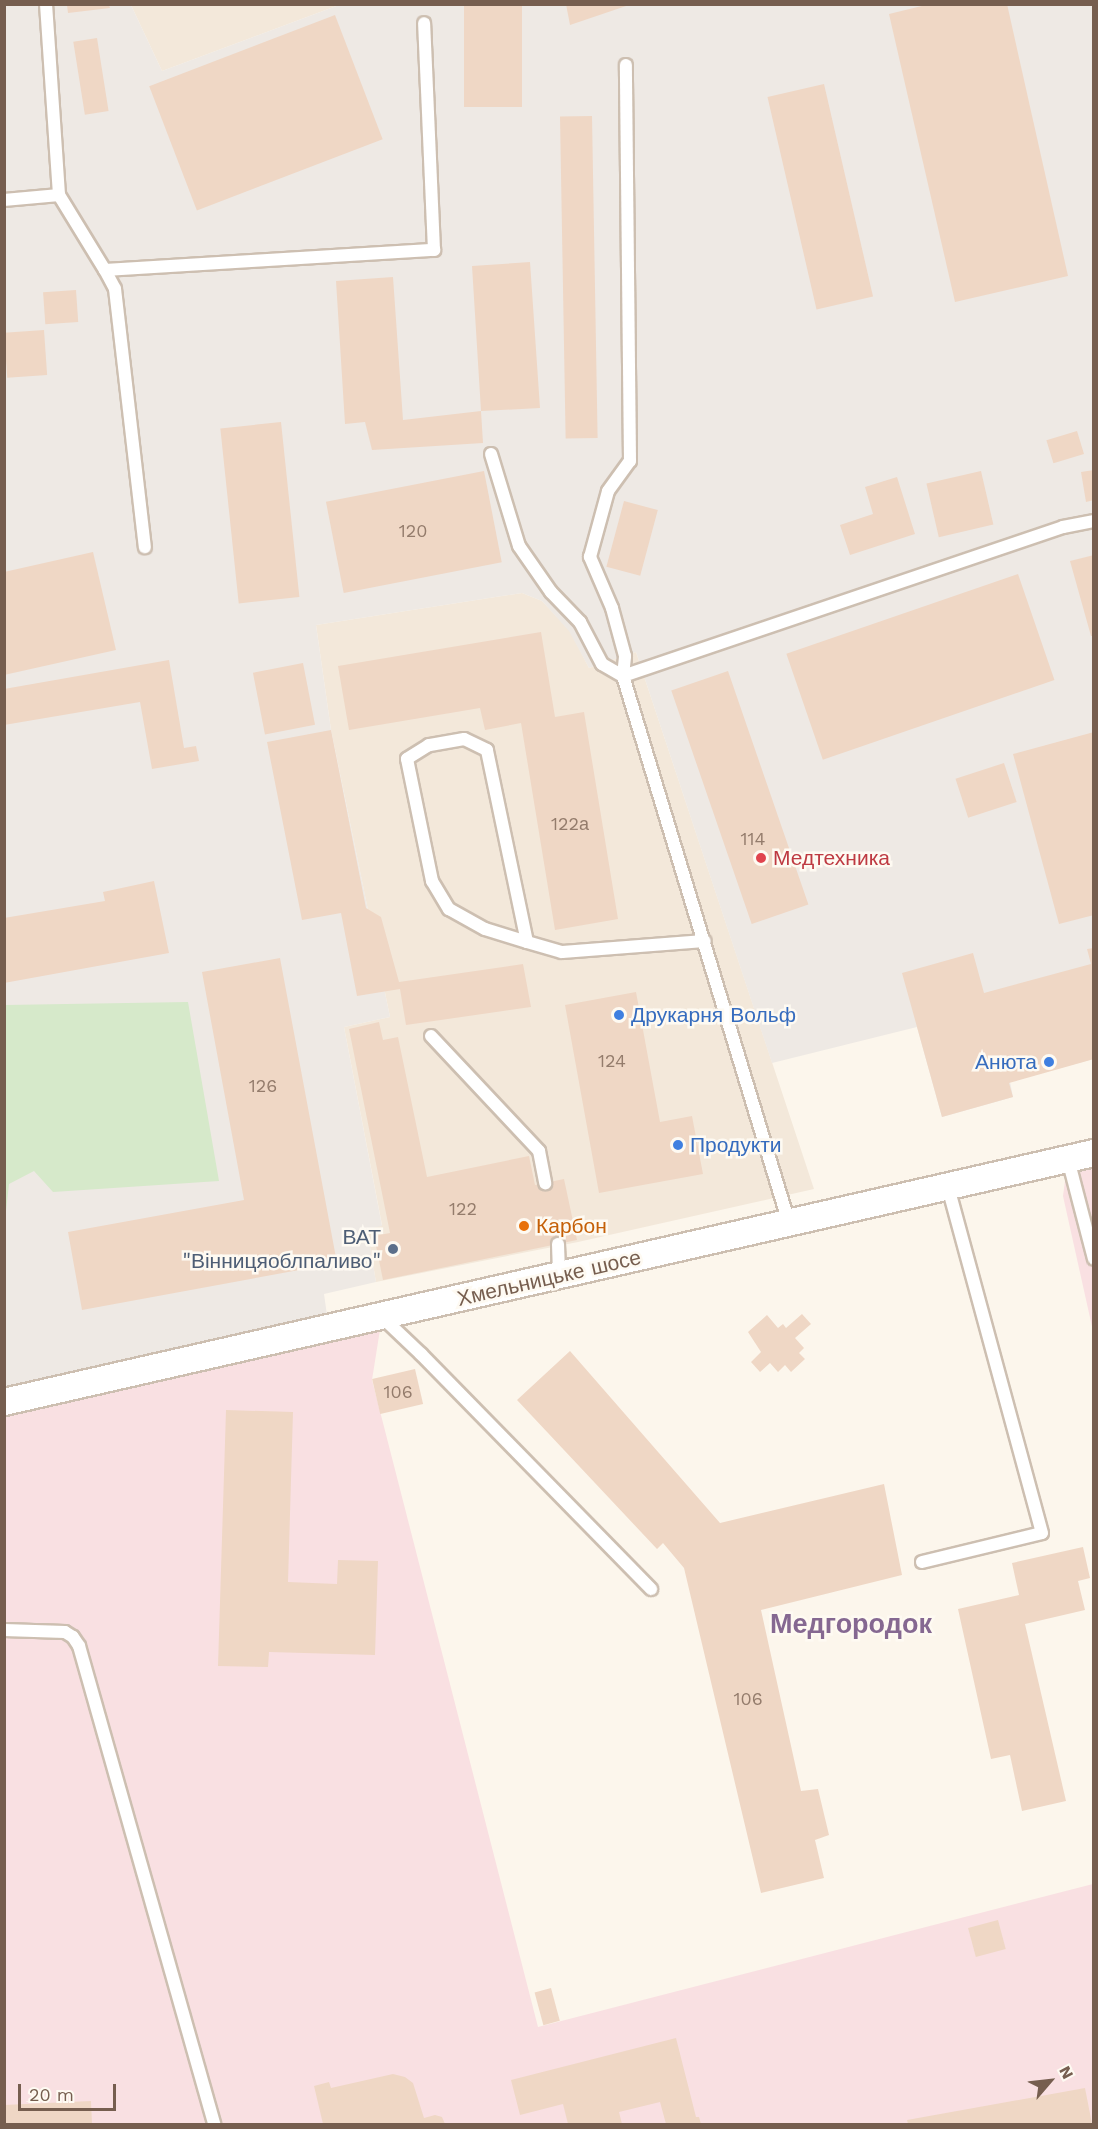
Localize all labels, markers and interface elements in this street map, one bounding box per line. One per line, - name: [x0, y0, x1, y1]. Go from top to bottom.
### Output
- house number: 120: [399, 520, 427, 542]
- house number: 122а: [551, 813, 589, 835]
- house number: 114: [740, 828, 766, 850]
- place label: Медтехника: [773, 845, 890, 871]
- marker: Медтехника: [754, 851, 768, 865]
- place label: Друкарня Вольф: [631, 1002, 796, 1028]
- marker: Друкарня Вольф: [612, 1008, 626, 1022]
- place label: Анюта: [975, 1049, 1037, 1075]
- house number: 124: [598, 1050, 626, 1072]
- marker: Анюта: [1042, 1055, 1056, 1069]
- house number: 126: [249, 1075, 277, 1097]
- place label: Продукти: [690, 1132, 782, 1158]
- marker: Продукти: [671, 1138, 685, 1152]
- house number: 122: [449, 1198, 477, 1220]
- place label: Карбон: [536, 1213, 607, 1239]
- marker: Карбон: [517, 1219, 531, 1233]
- place label: ВАТ "Вінницяоблпаливо": [182, 1224, 381, 1274]
- marker: ВАТ "Вінницяоблпаливо": [386, 1242, 400, 1256]
- street label: Хмельницьке шосе: [455, 1245, 643, 1311]
- house number: 106: [383, 1381, 413, 1403]
- district label: Медгородок: [770, 1609, 932, 1641]
- house number: 106: [733, 1688, 763, 1710]
- north arrow: [1020, 2051, 1080, 2111]
- text: N: [1055, 2063, 1078, 2082]
- scale bar: [21, 2072, 118, 2110]
- text: 20 m: [29, 2084, 74, 2105]

